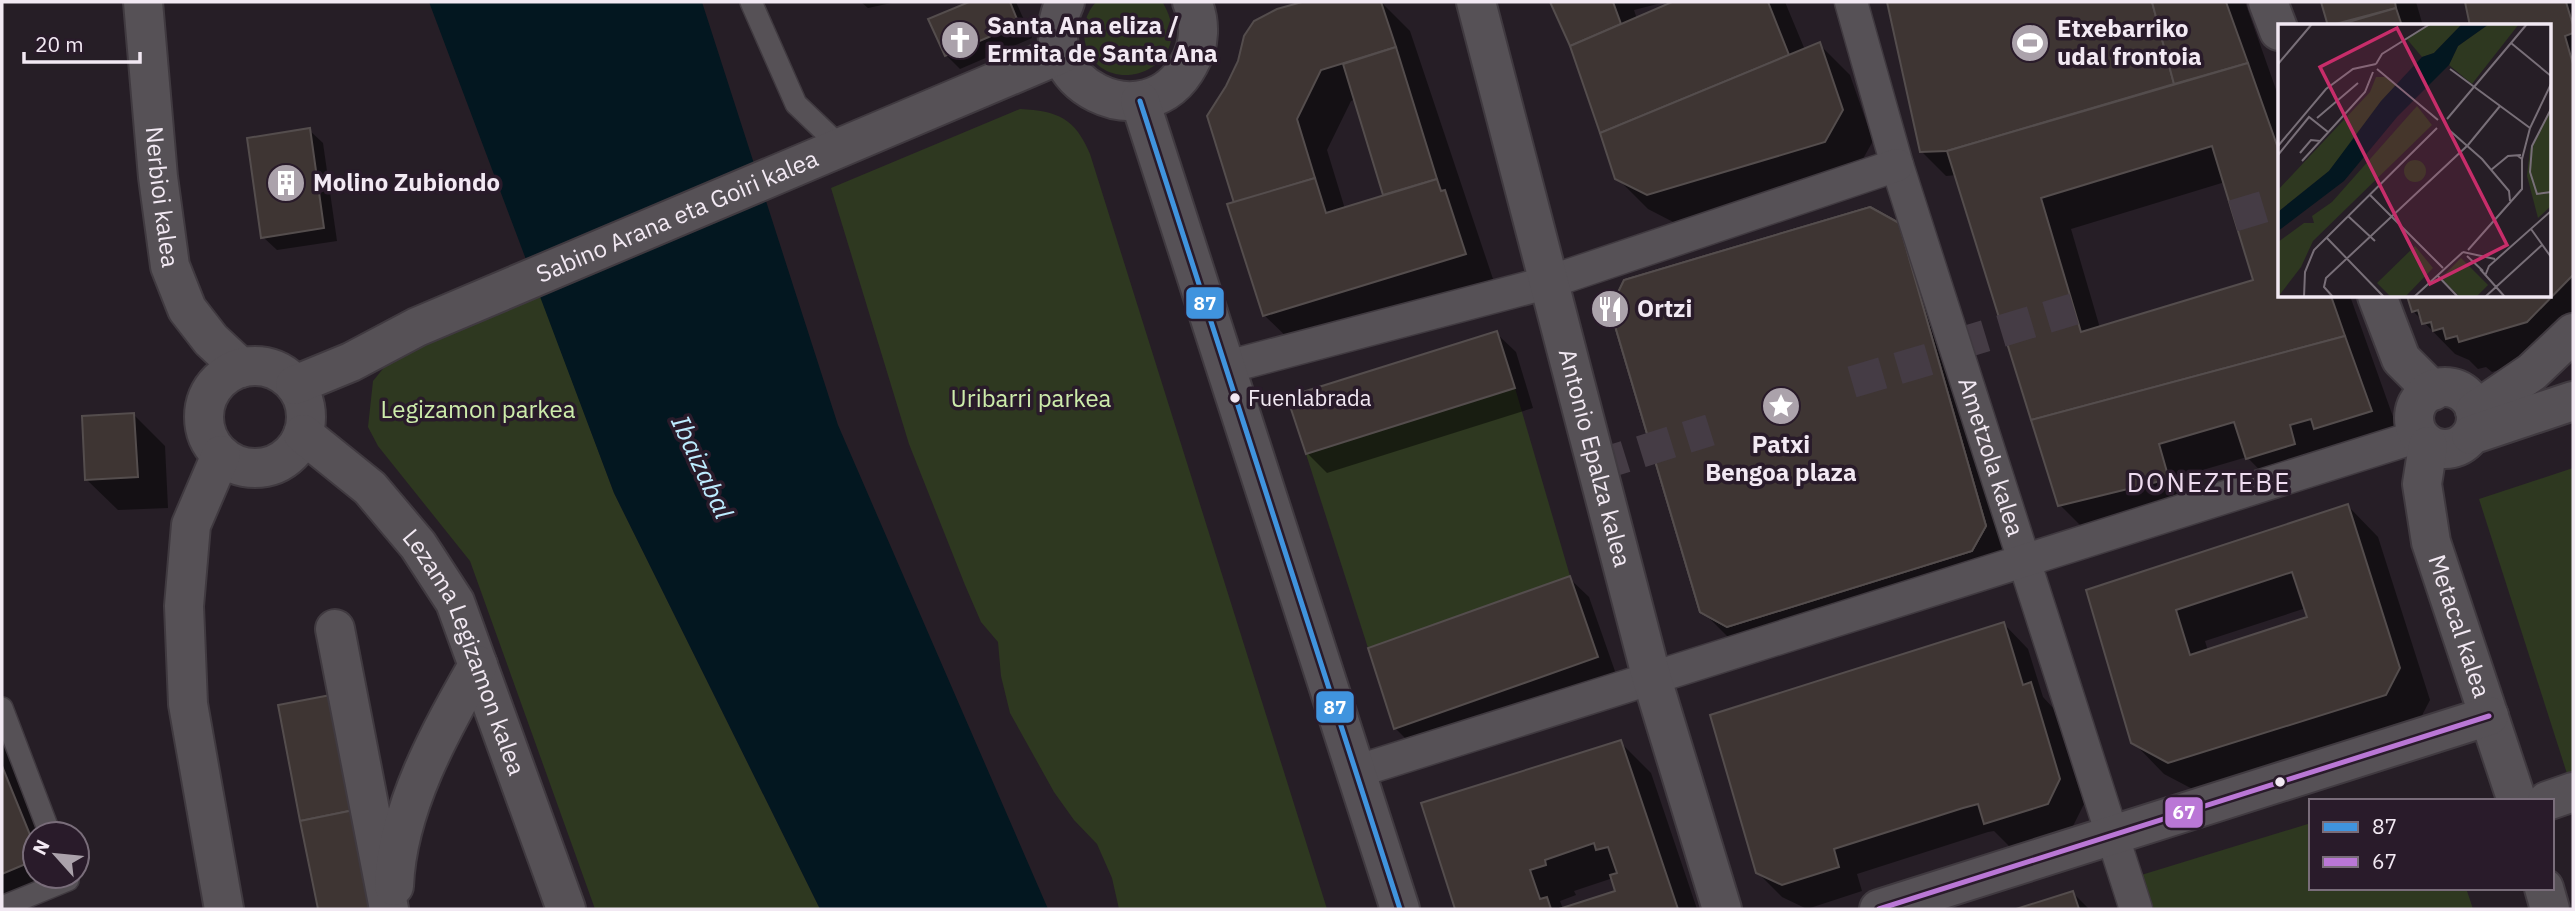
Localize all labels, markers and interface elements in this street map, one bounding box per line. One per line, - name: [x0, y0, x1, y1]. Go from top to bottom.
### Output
- place label: Santa Ana eliza / Ermita de Santa Ana: [987, 9, 1218, 69]
- place label: Etxebarriko udal frontoia: [2057, 12, 2202, 72]
- church icon: Santa Ana eliza / Ermita de Santa Ana: [939, 19, 981, 61]
- scale bar: [24, 21, 140, 65]
- sports icon: Etxebarriko udal frontoia: [2009, 22, 2051, 64]
- inset map: [2278, 24, 2550, 298]
- text: 20 m: [35, 30, 84, 58]
- street label: Nerbioi kalea: [139, 125, 187, 270]
- street label: Sabino Arana eta Goiri kalea: [531, 142, 823, 290]
- building icon: Molino Zubiondo: [265, 162, 307, 204]
- place label: Molino Zubiondo: [313, 166, 500, 198]
- line badge: 87: [1185, 286, 1225, 320]
- restaurant icon: Ortzi: [1589, 288, 1631, 330]
- text: 87: [1194, 291, 1216, 315]
- place label: Ortzi: [1637, 292, 1692, 324]
- street label: Antonio Epalza kalea: [1552, 345, 1639, 570]
- street label: Ametzola kalea: [1951, 373, 2032, 540]
- park label: Uribarri parkea: [951, 382, 1112, 414]
- place label: Fuenlabrada: [1248, 383, 1372, 412]
- place icon: Patxi Bengoa plaza: [1760, 385, 1802, 427]
- marker: Fuenlabrada: [1228, 391, 1242, 405]
- park label: Legizamon parkea: [380, 393, 576, 425]
- water label: Ibaizabal: [664, 409, 742, 524]
- place label: Patxi Bengoa plaza: [1705, 428, 1857, 488]
- district label: DONEZTEBE: [2127, 465, 2291, 499]
- street label: Lezama Legizamon kalea: [396, 522, 533, 780]
- street label: Metacal kalea: [2421, 550, 2499, 702]
- line badge: 87: [1315, 690, 1355, 724]
- text: 87: [1324, 695, 1346, 719]
- unlabelled marker: [2273, 775, 2287, 789]
- line badge: 67: [2164, 796, 2204, 829]
- legend: [2309, 799, 2554, 890]
- text: 67: [2173, 800, 2195, 824]
- text: 87: [2372, 812, 2397, 840]
- north arrow: [21, 820, 91, 890]
- text: N: [27, 836, 55, 859]
- text: 67: [2372, 847, 2397, 875]

